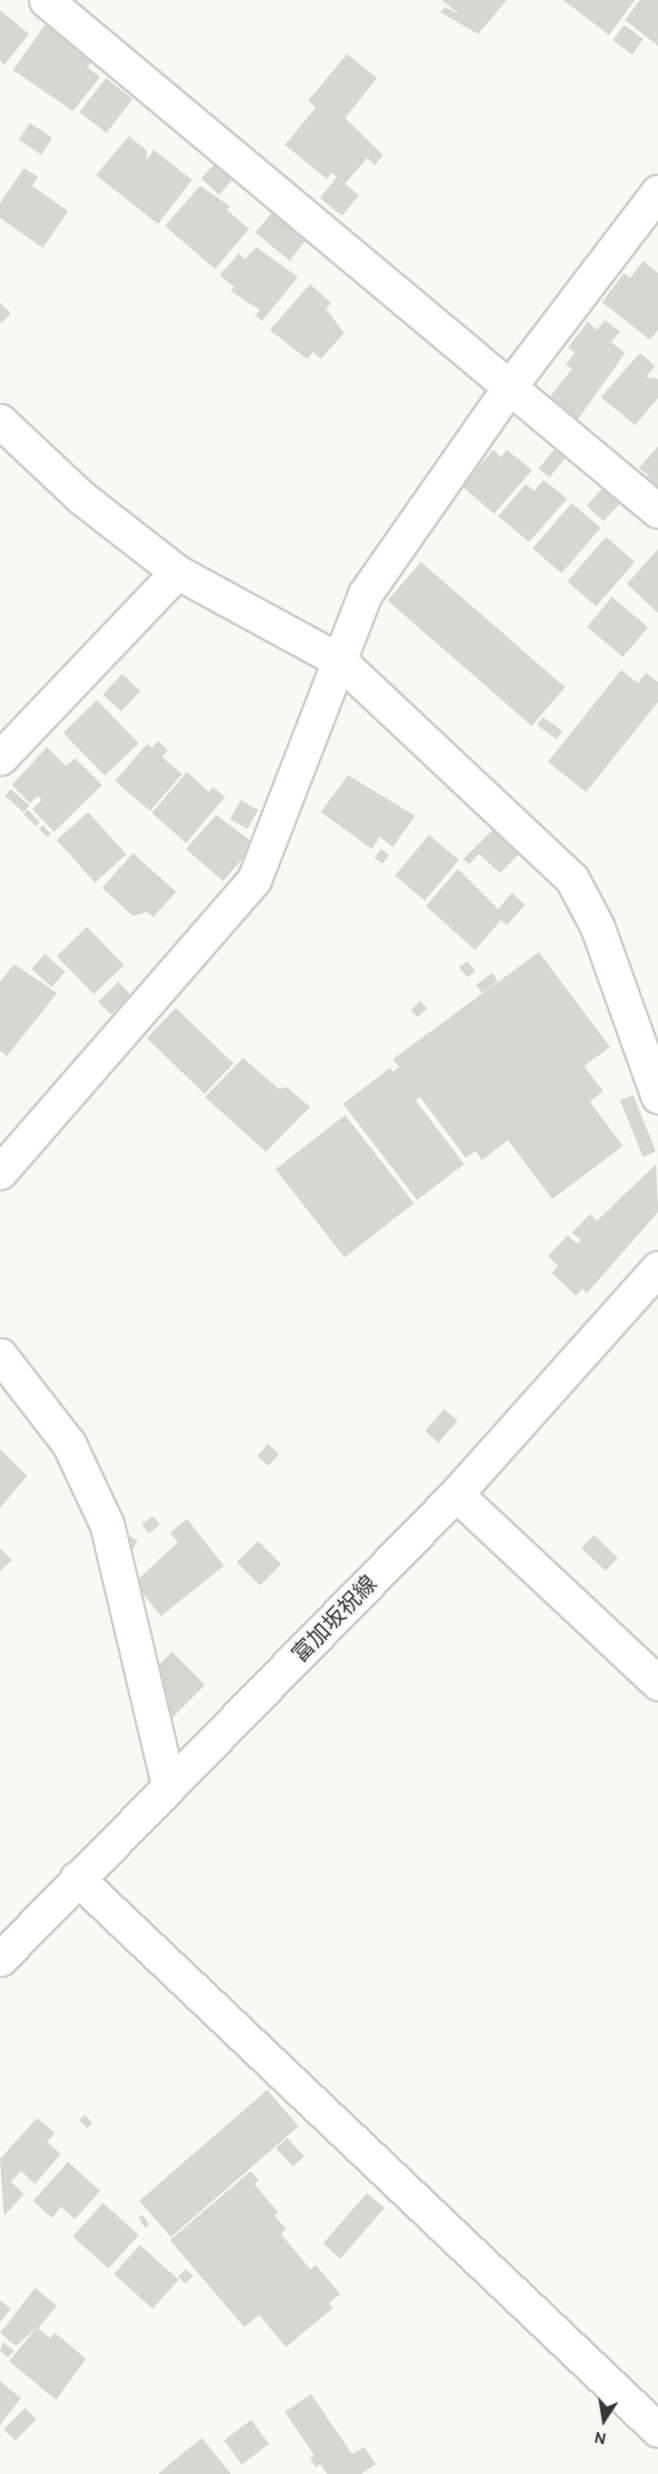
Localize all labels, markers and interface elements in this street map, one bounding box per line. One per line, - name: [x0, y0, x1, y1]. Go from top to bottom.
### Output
- street label: 富加坂祝線: [286, 1570, 382, 1668]
- north arrow: [574, 2390, 634, 2450]
- text: N: [593, 2428, 608, 2449]

